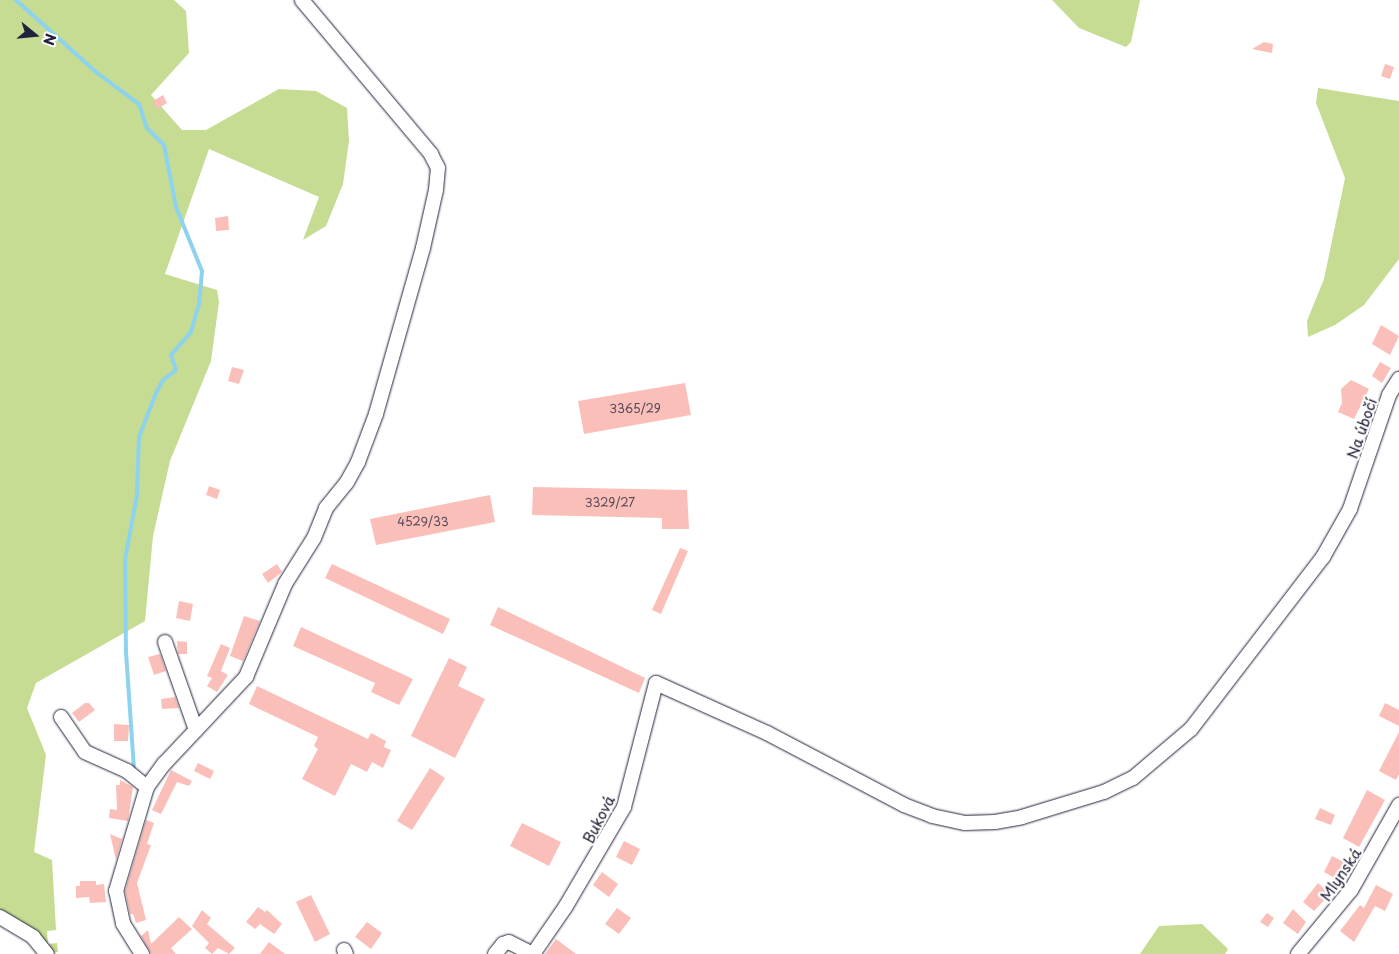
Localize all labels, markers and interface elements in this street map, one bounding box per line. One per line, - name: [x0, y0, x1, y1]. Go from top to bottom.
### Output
- north arrow: [10, 10, 60, 60]
- text: N: [38, 31, 61, 48]
- street label: Na úbočí: [1342, 395, 1380, 461]
- house number: 3365/29: [609, 402, 661, 416]
- house number: 3329/27: [585, 496, 635, 510]
- house number: 4529/33: [397, 515, 449, 529]
- street label: Buková: [578, 792, 618, 846]
- street label: Mlynská: [1316, 844, 1364, 904]

